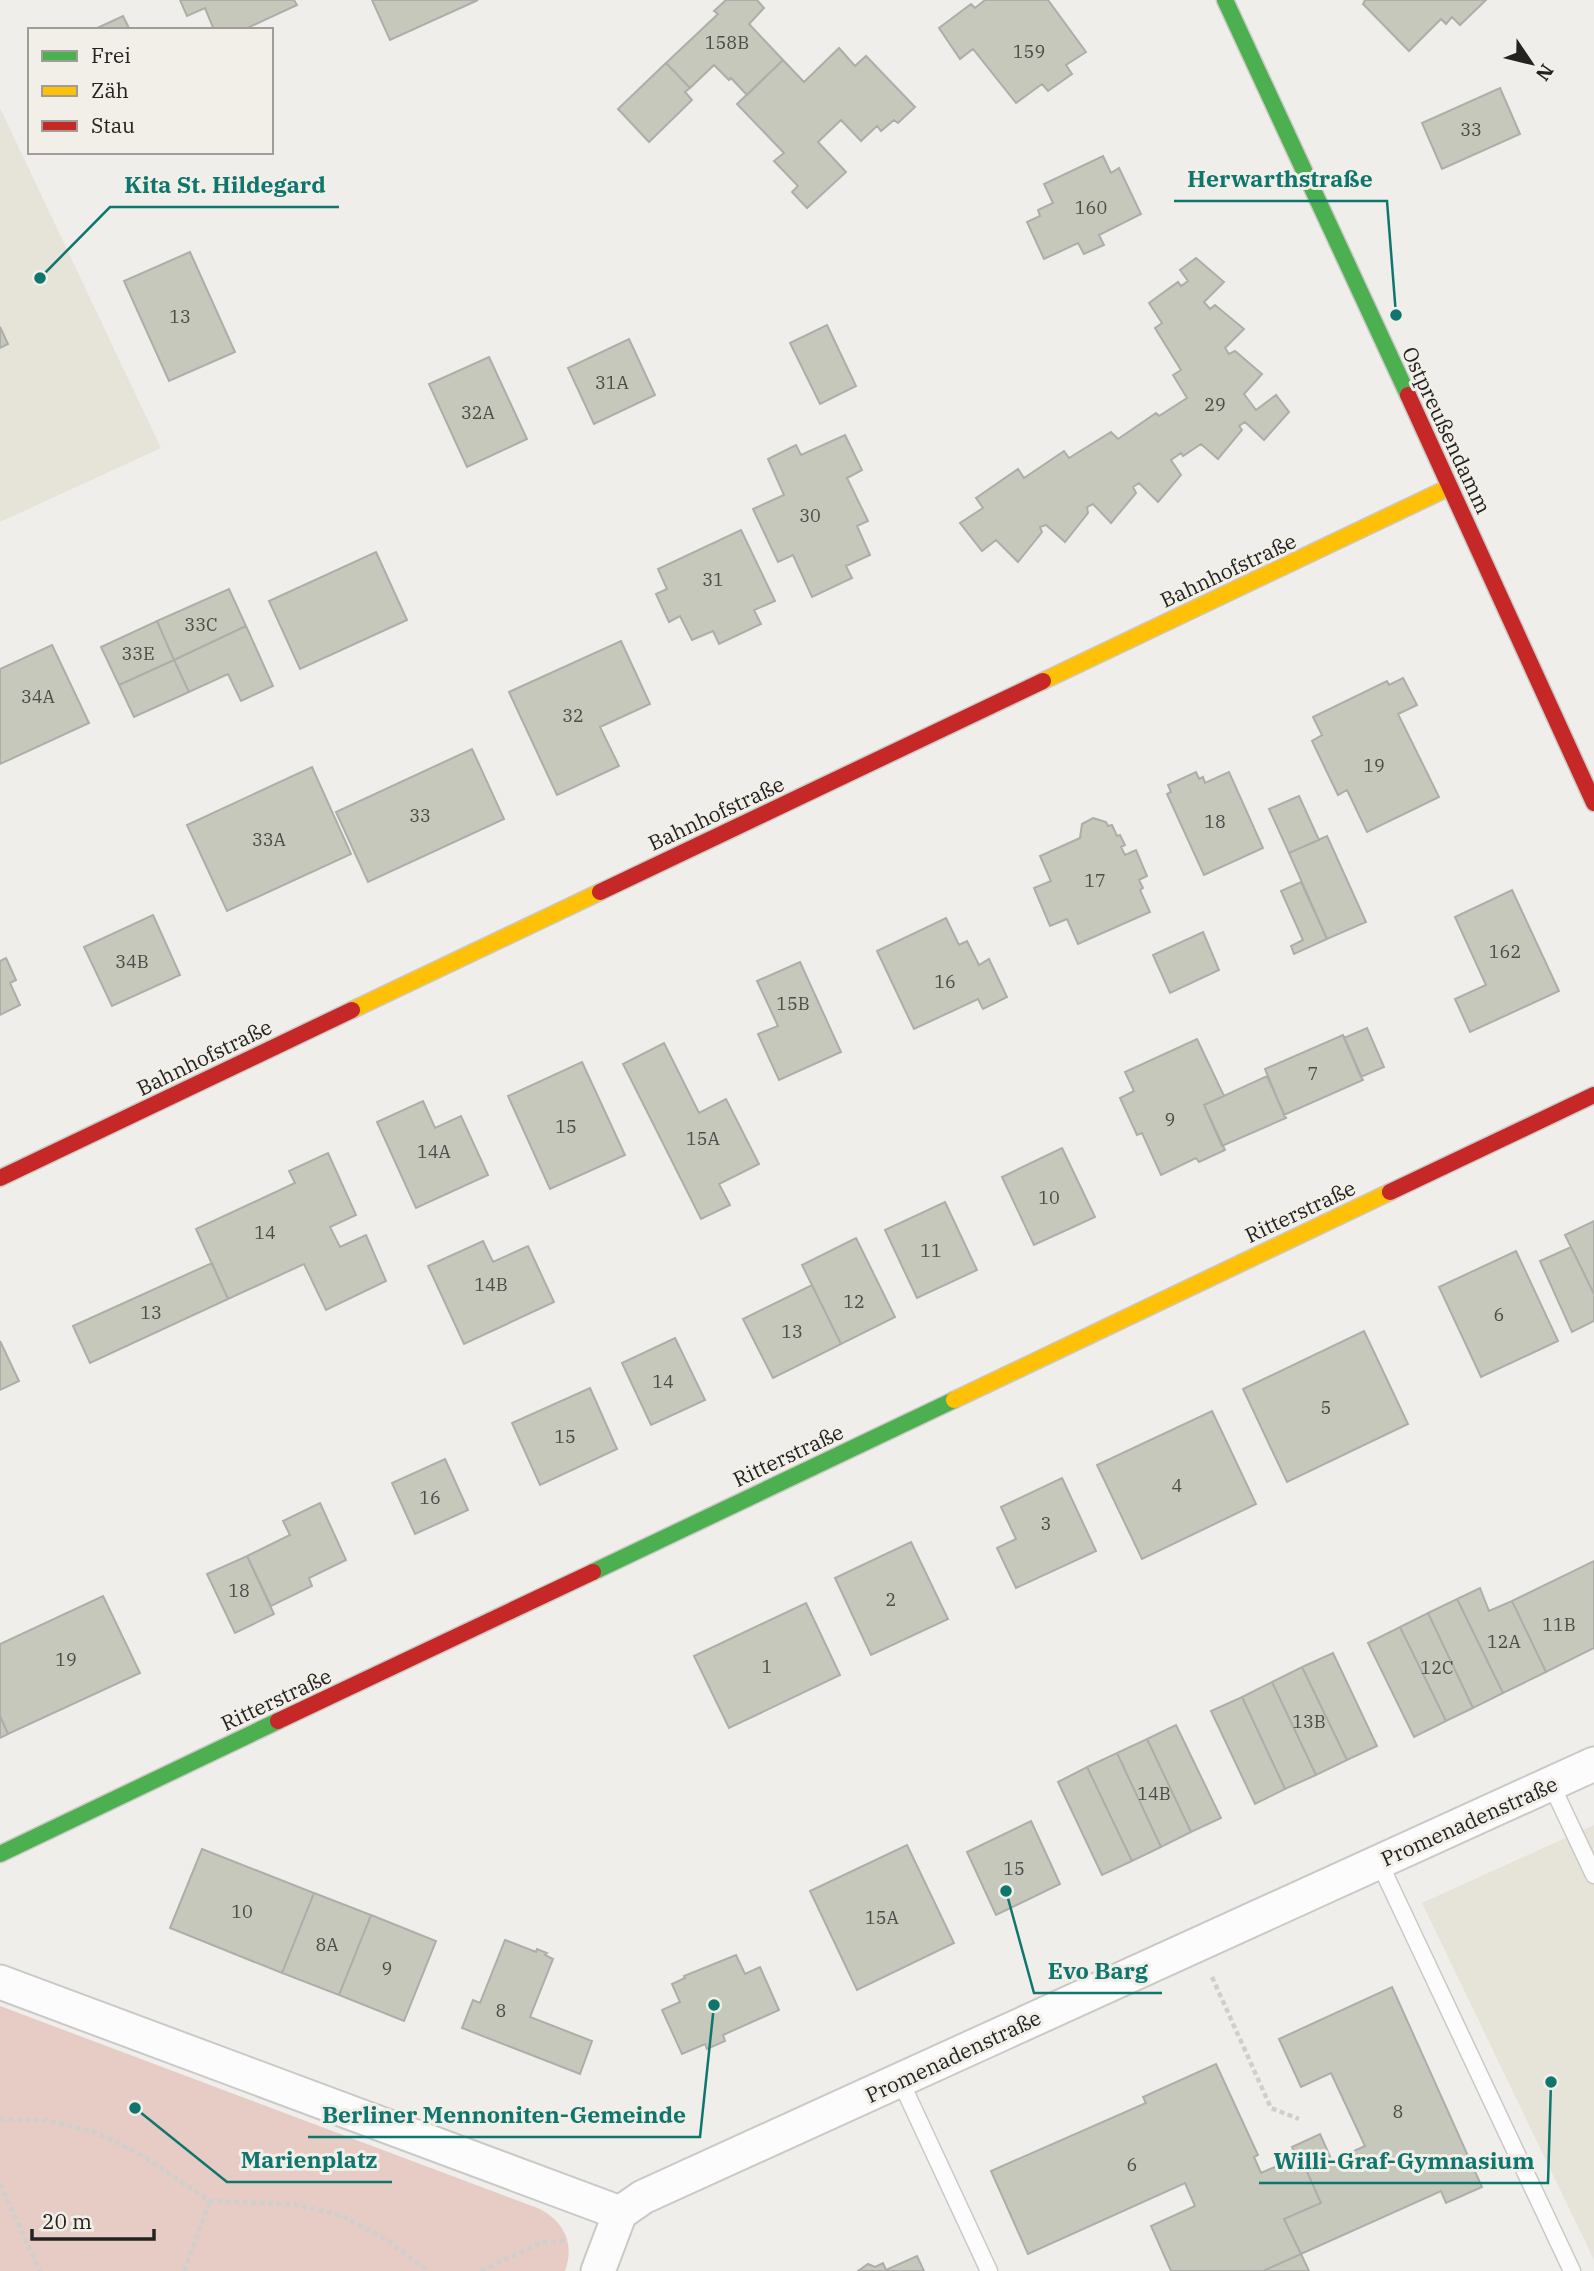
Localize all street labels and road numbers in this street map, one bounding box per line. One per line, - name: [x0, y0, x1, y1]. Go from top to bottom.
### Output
- street label: Ostpreußendamm: [1396, 342, 1498, 518]
- street label: Bahnhofstraße: [1155, 526, 1301, 614]
- street label: Bahnhofstraße: [643, 769, 789, 857]
- street label: Bahnhofstraße: [132, 1012, 276, 1102]
- street label: Ritterstraße: [1240, 1173, 1360, 1249]
- street label: Ritterstraße: [728, 1417, 848, 1493]
- street label: Ritterstraße: [216, 1661, 336, 1737]
- street label: Promenadenstraße: [1376, 1769, 1562, 1873]
- street label: Promenadenstraße: [861, 2003, 1045, 2109]

